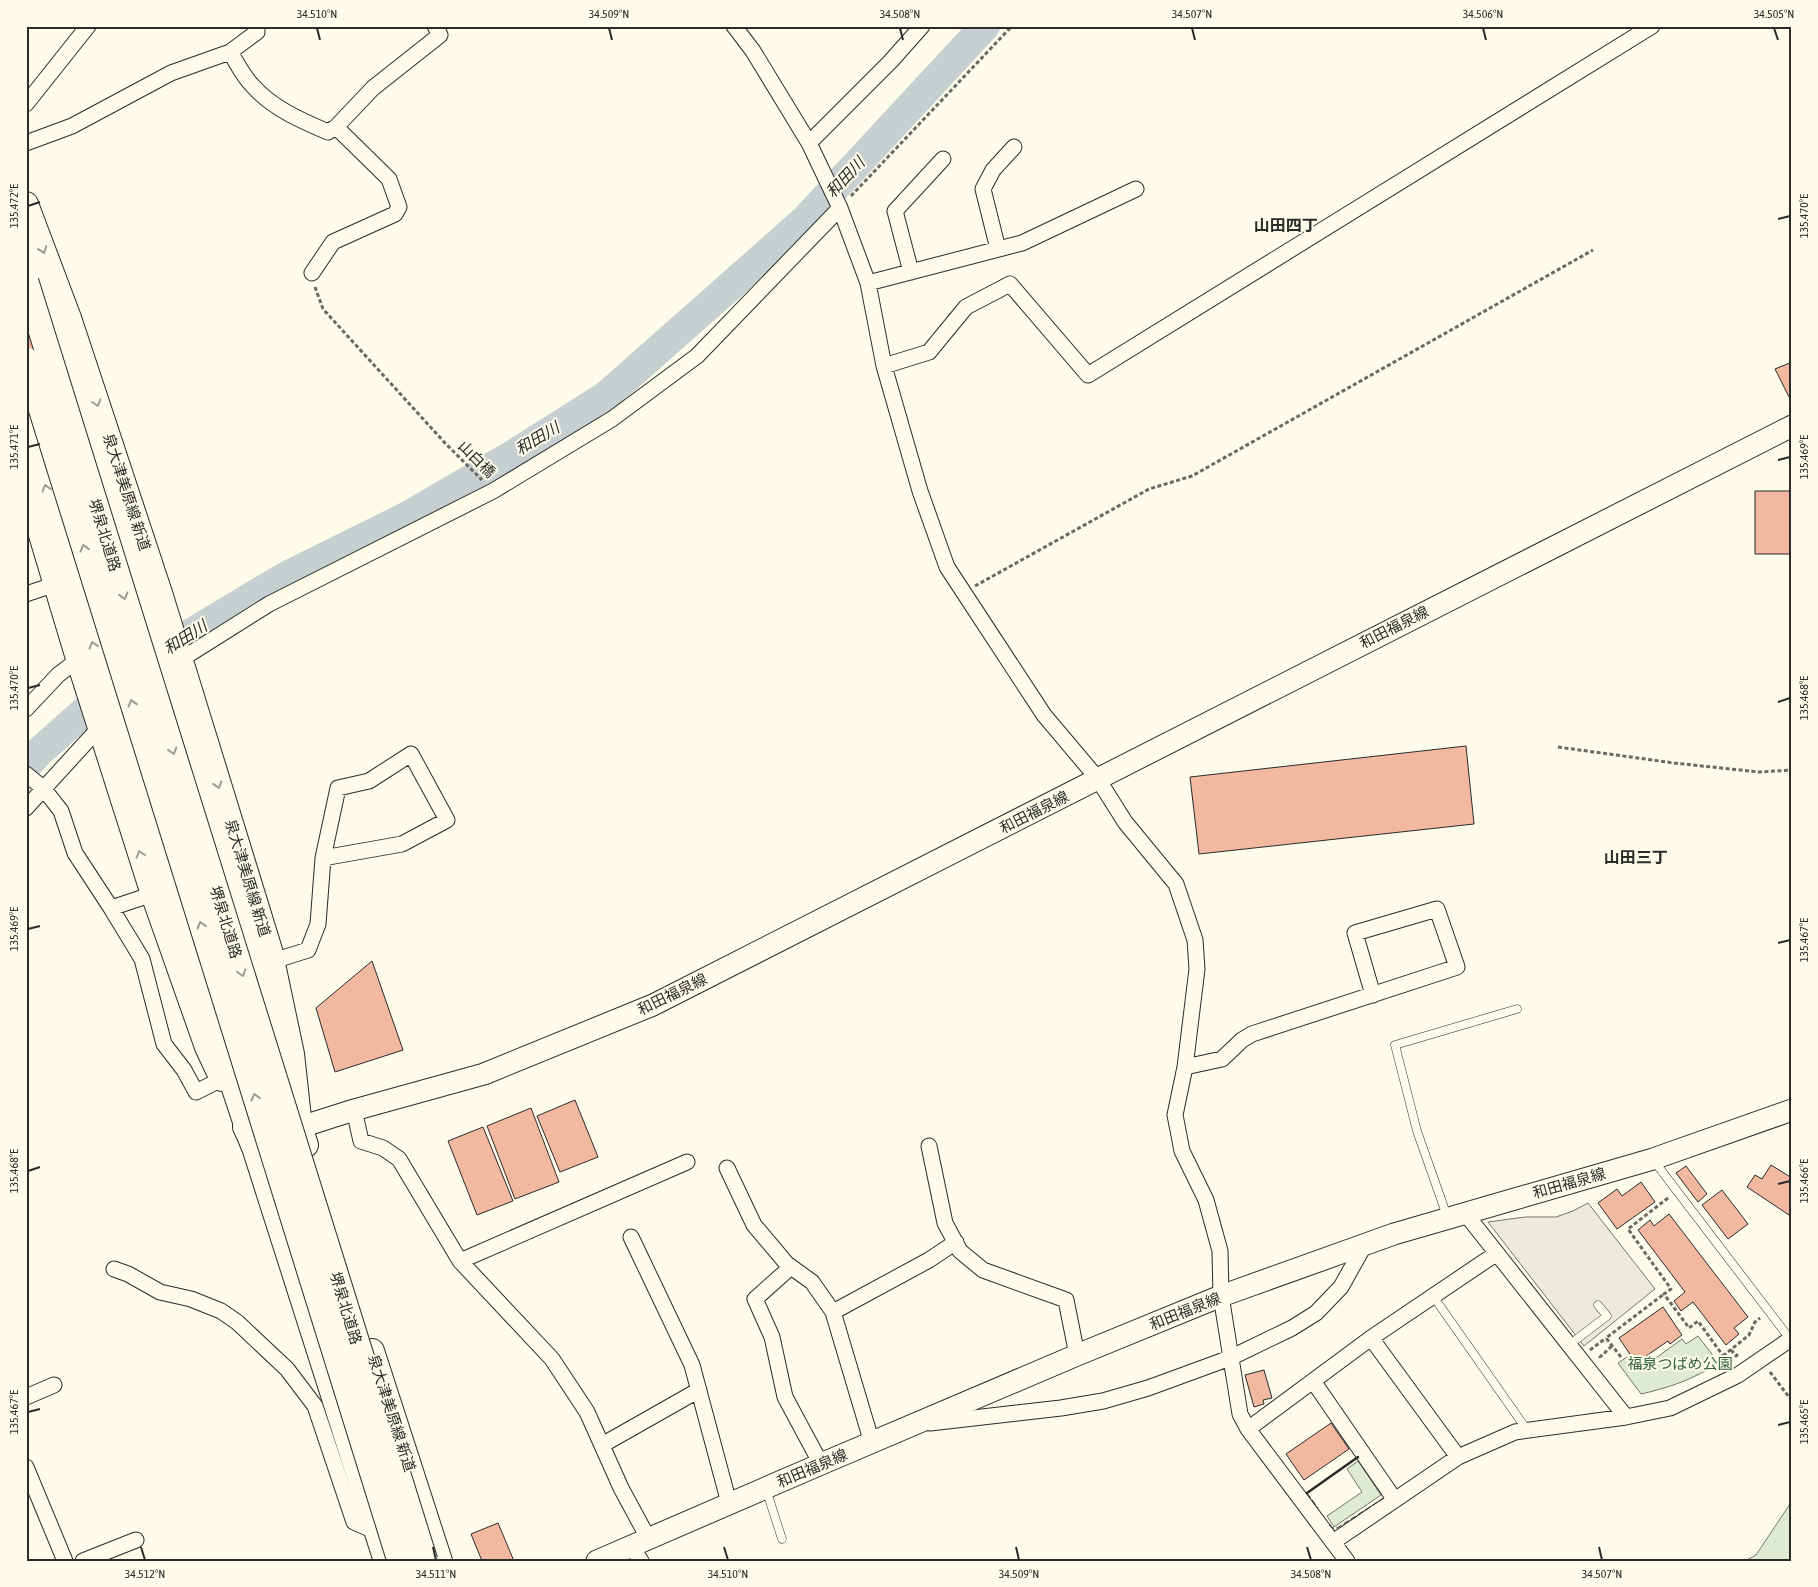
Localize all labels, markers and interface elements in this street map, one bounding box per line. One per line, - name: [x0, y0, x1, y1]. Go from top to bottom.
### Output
- text: 34.510°N: [297, 7, 337, 21]
- text: 34.509°N: [589, 7, 629, 21]
- text: 34.508°N: [880, 7, 920, 21]
- text: 34.507°N: [1172, 7, 1212, 21]
- text: 34.506°N: [1463, 7, 1503, 21]
- text: 34.505°N: [1754, 7, 1794, 21]
- water label: 和田川: [822, 152, 869, 201]
- text: 135.472°E: [7, 184, 21, 228]
- text: 135.470°E: [1797, 194, 1811, 238]
- district label: 山田四丁: [1254, 216, 1318, 234]
- one-way arrow: [37, 245, 47, 253]
- one-way arrow: [91, 398, 101, 407]
- water label: 和田川: [512, 417, 564, 458]
- text: 135.471°E: [7, 425, 21, 469]
- street label: 泉大津美原線 新道: [100, 431, 154, 553]
- text: 135.469°E: [1797, 435, 1811, 479]
- street label: 山白橋: [455, 437, 499, 481]
- one-way arrow: [41, 484, 51, 493]
- street label: 堺泉北道路: [86, 497, 124, 573]
- one-way arrow: [79, 544, 89, 552]
- one-way arrow: [119, 592, 129, 600]
- street label: 和田福泉線: [1357, 602, 1431, 652]
- water label: 和田川: [160, 615, 212, 658]
- one-way arrow: [89, 641, 99, 649]
- text: 135.470°E: [7, 666, 21, 710]
- text: 135.468°E: [1797, 676, 1811, 720]
- one-way arrow: [127, 699, 137, 708]
- one-way arrow: [167, 747, 177, 755]
- one-way arrow: [213, 780, 223, 788]
- street label: 和田福泉線: [997, 787, 1071, 837]
- street label: 泉大津美原線 新道: [222, 817, 274, 939]
- district label: 山田三丁: [1604, 848, 1668, 866]
- one-way arrow: [136, 851, 146, 859]
- street label: 堺泉北道路: [207, 884, 245, 960]
- text: 135.469°E: [7, 907, 21, 951]
- text: 135.467°E: [1797, 918, 1811, 962]
- one-way arrow: [197, 921, 207, 929]
- one-way arrow: [236, 969, 246, 977]
- street label: 和田福泉線: [635, 970, 709, 1018]
- one-way arrow: [250, 1093, 260, 1101]
- text: 135.468°E: [7, 1149, 21, 1193]
- text: 135.466°E: [1797, 1159, 1811, 1203]
- street label: 和田福泉線: [1531, 1164, 1607, 1202]
- street label: 堺泉北道路: [327, 1270, 365, 1346]
- street label: 和田福泉線: [1147, 1289, 1223, 1333]
- street label: 泉大津美原線 新道: [365, 1352, 419, 1474]
- park label: 福泉つばめ公園: [1627, 1355, 1733, 1372]
- text: 135.467°E: [7, 1390, 21, 1434]
- text: 135.465°E: [1797, 1400, 1811, 1444]
- street label: 和田福泉線: [774, 1446, 850, 1490]
- text: 34.512°N: [125, 1567, 165, 1581]
- text: 34.511°N: [416, 1567, 456, 1581]
- text: 34.510°N: [708, 1567, 748, 1581]
- text: 34.509°N: [999, 1567, 1039, 1581]
- text: 34.508°N: [1291, 1567, 1331, 1581]
- text: 34.507°N: [1582, 1567, 1622, 1581]

